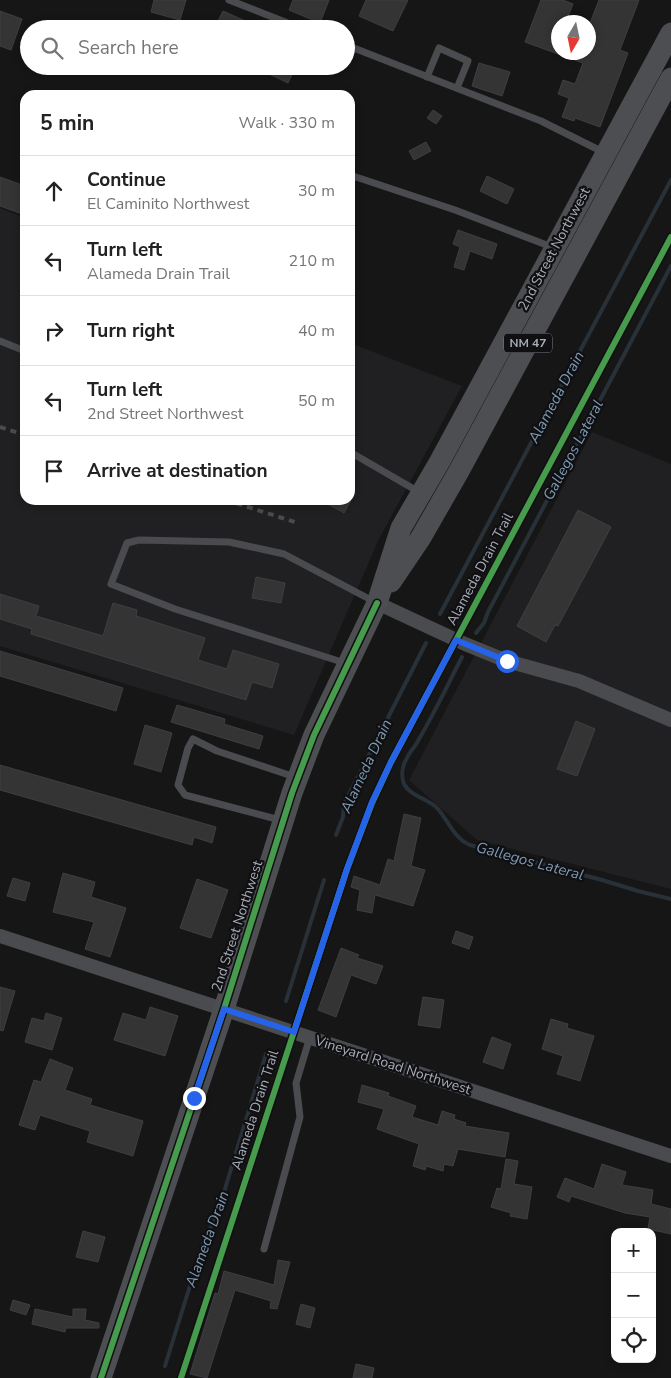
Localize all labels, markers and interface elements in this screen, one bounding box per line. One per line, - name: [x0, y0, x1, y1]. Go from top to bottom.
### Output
- north arrow: [551, 15, 596, 60]
- search box: [20, 20, 355, 75]
- icon: search: [38, 34, 66, 62]
- text: Search here: [78, 35, 179, 61]
- text: 5 min: [40, 109, 94, 137]
- text: Walk · 330 m: [239, 112, 335, 134]
- text: Continue: [87, 167, 166, 193]
- icon: ahead: [40, 177, 68, 205]
- text: 30 m: [298, 180, 335, 202]
- street label: 2nd Street Northwest: [513, 184, 595, 314]
- text: El Caminito Northwest: [87, 193, 249, 215]
- text: Turn left: [87, 237, 162, 263]
- icon: left: [40, 247, 68, 275]
- text: 210 m: [288, 250, 335, 272]
- text: Alameda Drain Trail: [87, 263, 230, 285]
- icon: right: [40, 317, 68, 345]
- text: Turn right: [87, 318, 174, 344]
- text: 40 m: [298, 320, 335, 342]
- road number: NM 47: [504, 333, 552, 352]
- water label: Alameda Drain: [523, 348, 589, 447]
- text: Turn left: [87, 377, 162, 403]
- icon: left: [40, 387, 68, 415]
- text: 50 m: [298, 390, 335, 412]
- water label: Gallegos Lateral: [538, 396, 608, 504]
- text: 2nd Street Northwest: [87, 403, 243, 425]
- icon: arrive: [40, 457, 68, 485]
- text: Arrive at destination: [87, 458, 268, 484]
- street label: Alameda Drain Trail: [442, 509, 518, 629]
- route start: [496, 650, 519, 673]
- water label: Alameda Drain: [335, 716, 396, 817]
- water label: Gallegos Lateral: [474, 837, 586, 885]
- street label: 2nd Street Northwest: [207, 858, 267, 994]
- street label: Vineyard Road Northwest: [312, 1031, 473, 1099]
- street label: Alameda Drain Trail: [227, 1047, 284, 1172]
- route end: [183, 1087, 206, 1110]
- water label: Alameda Drain: [180, 1188, 234, 1291]
- map controls: [611, 1228, 656, 1363]
- button: +: [611, 1228, 656, 1273]
- button: −: [611, 1273, 656, 1318]
- button: locate: [611, 1318, 656, 1363]

